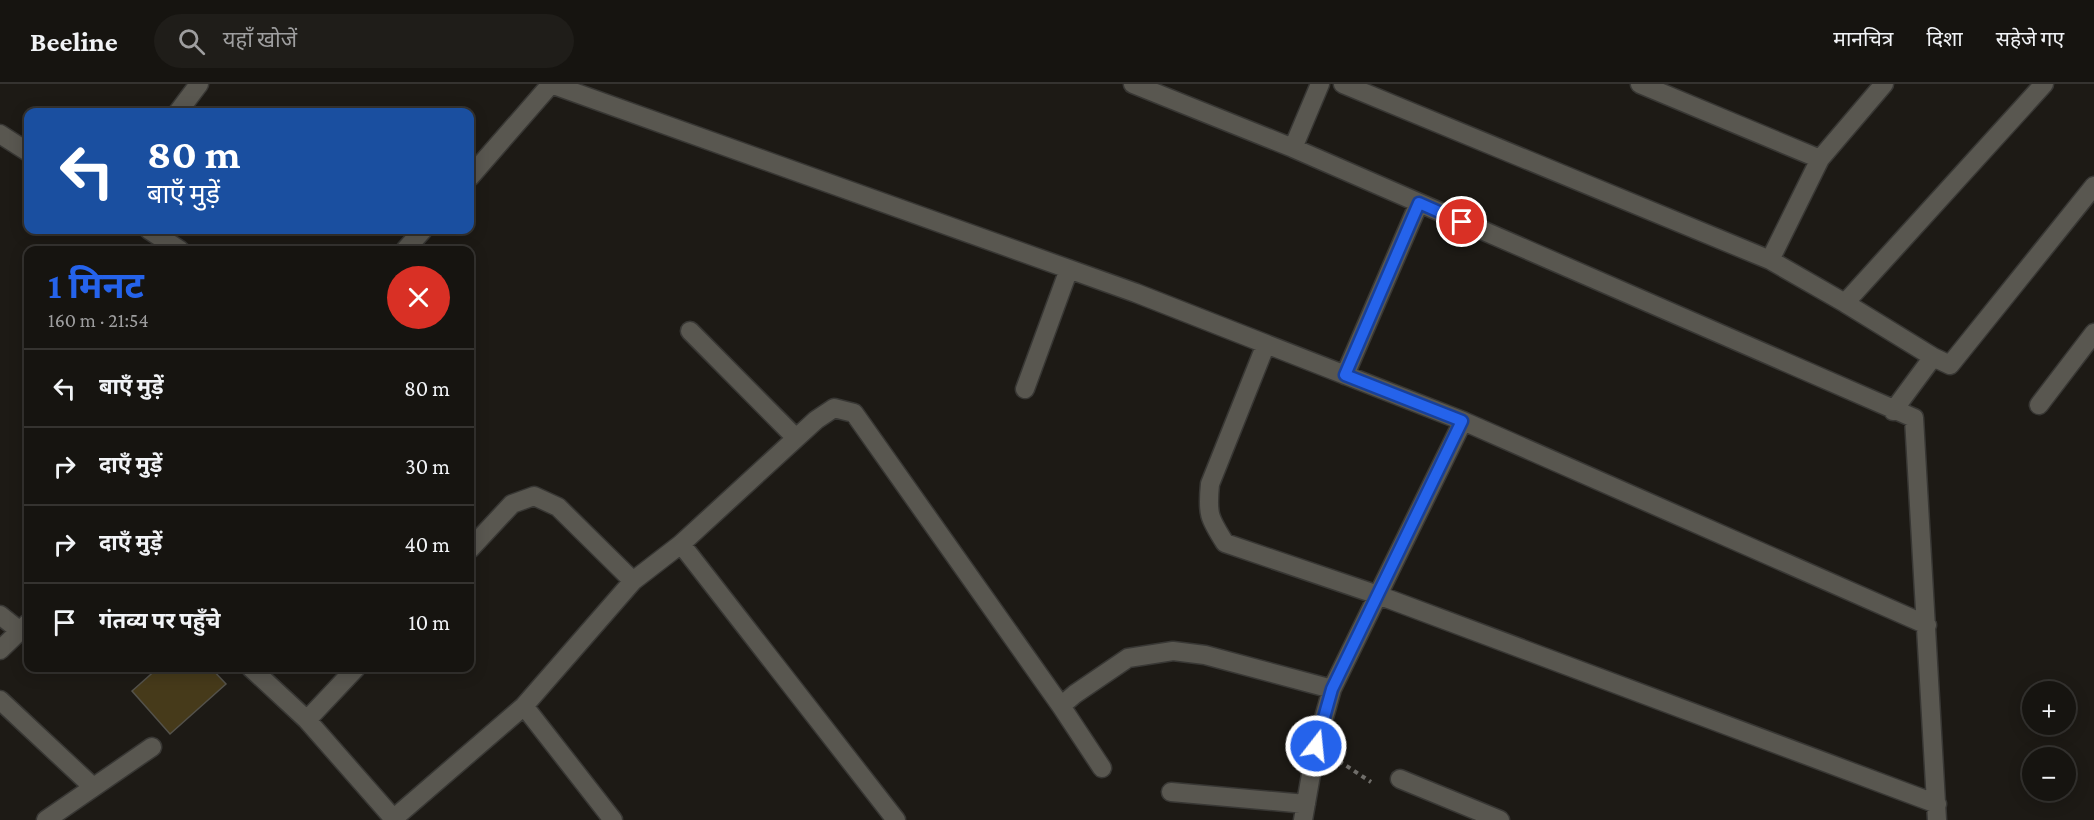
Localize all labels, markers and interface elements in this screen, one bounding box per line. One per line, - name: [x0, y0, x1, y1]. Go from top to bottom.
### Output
- search box: [154, 14, 574, 68]
- icon: search: [175, 25, 208, 58]
- text: Beeline: [30, 26, 118, 57]
- text: यहाँ खोजें: [223, 27, 297, 52]
- text: मानचित्र: [1833, 27, 1893, 51]
- text: दिशा: [1926, 27, 1963, 51]
- text: सहेजे गए: [1996, 27, 2064, 51]
- text: 80 m: [147, 130, 241, 177]
- icon: left: [48, 132, 126, 210]
- text: बाएँ मुड़ें: [147, 179, 220, 209]
- pin: [1436, 196, 1487, 247]
- icon: arrive: [1445, 205, 1478, 238]
- text: 1 मिनट: [48, 266, 144, 306]
- button: close: [387, 266, 450, 329]
- text: 160 m · 21:54: [48, 309, 149, 331]
- icon: left: [48, 372, 81, 405]
- text: बाएँ मुड़ें: [99, 374, 164, 399]
- text: 80 m: [404, 376, 450, 401]
- icon: right: [48, 450, 81, 483]
- text: दाएँ मुड़ें: [99, 452, 162, 477]
- text: 30 m: [405, 454, 450, 479]
- icon: right: [48, 528, 81, 561]
- text: दाएँ मुड़ें: [99, 530, 162, 555]
- text: 40 m: [405, 532, 450, 557]
- icon: arrive: [48, 606, 81, 639]
- text: गंतव्य पर पहुँचे: [99, 608, 221, 633]
- text: 10 m: [408, 610, 450, 635]
- map controls: [2022, 681, 2076, 801]
- button: +: [2022, 681, 2076, 735]
- position arrow: [1284, 714, 1348, 778]
- button: −: [2022, 747, 2076, 801]

